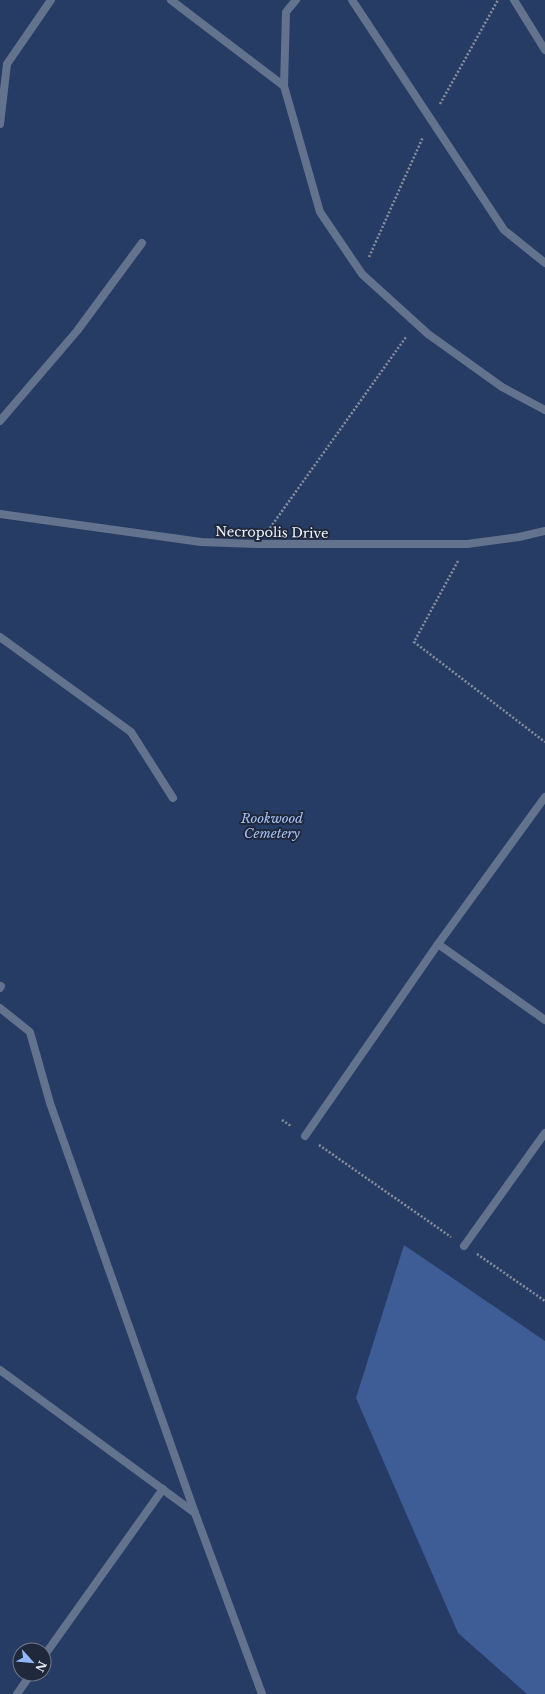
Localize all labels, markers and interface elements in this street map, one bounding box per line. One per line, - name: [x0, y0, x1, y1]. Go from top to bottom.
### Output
- street label: Necropolis Drive: [215, 523, 329, 542]
- park label: Rookwood Cemetery: [240, 810, 303, 842]
- north arrow: [12, 1642, 52, 1682]
- text: N: [32, 1659, 49, 1675]

